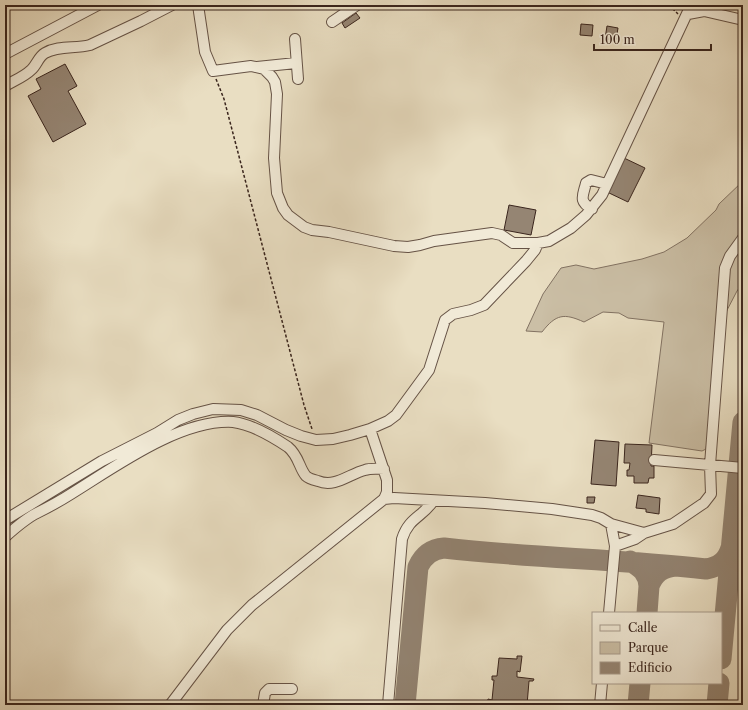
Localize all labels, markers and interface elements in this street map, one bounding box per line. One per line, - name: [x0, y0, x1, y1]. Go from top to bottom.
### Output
- scale bar: [594, 26, 711, 52]
- text: 100 m: [600, 32, 635, 47]
- legend: [592, 612, 722, 684]
- text: Calle: [628, 620, 658, 635]
- text: Parque: [628, 640, 669, 655]
- text: Edificio: [628, 660, 672, 675]

